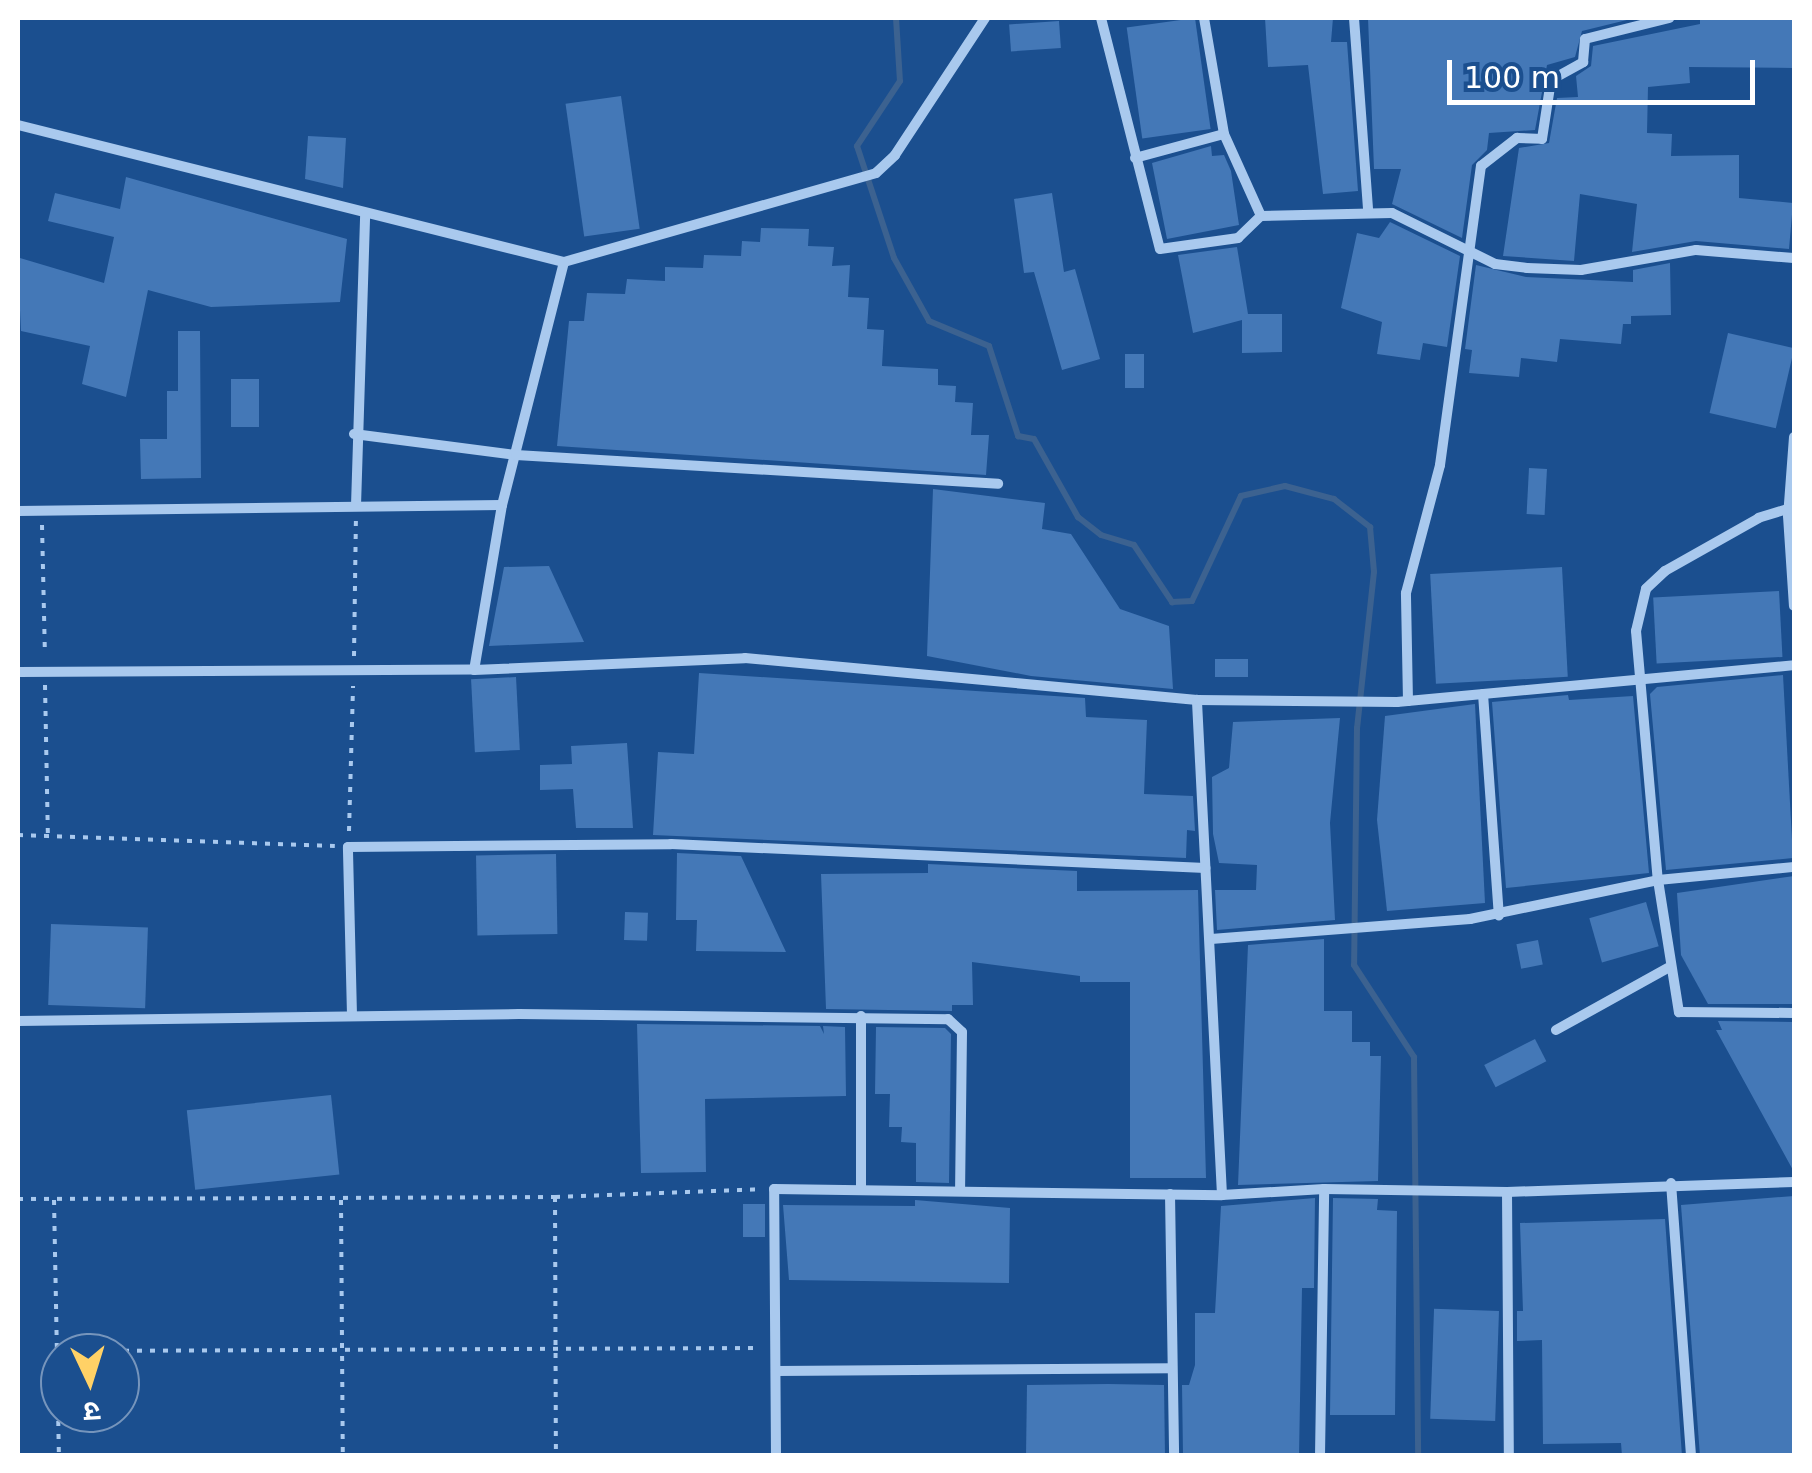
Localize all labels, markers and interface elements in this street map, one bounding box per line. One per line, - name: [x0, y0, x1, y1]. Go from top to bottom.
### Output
- scale bar: [1452, 40, 1760, 102]
- text: 100 m: [1464, 60, 1560, 95]
- north arrow: [40, 1333, 140, 1433]
- text: उ: [83, 1394, 101, 1428]

